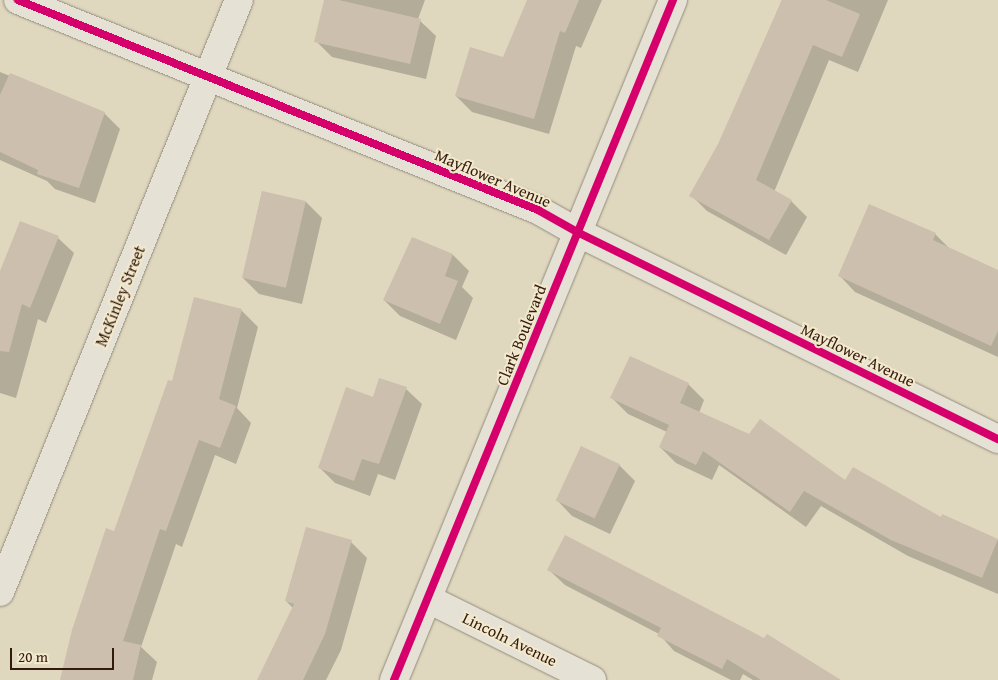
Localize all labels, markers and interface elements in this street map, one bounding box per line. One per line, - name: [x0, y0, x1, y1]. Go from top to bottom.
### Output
- street label: Mayflower Avenue: [432, 145, 554, 211]
- street label: McKinley Street: [91, 243, 149, 349]
- street label: Clark Boulevard: [492, 282, 550, 388]
- street label: Mayflower Avenue: [798, 319, 918, 391]
- street label: Lincoln Avenue: [460, 608, 560, 670]
- scale bar: [12, 638, 116, 670]
- text: 20 m: [18, 646, 48, 667]

